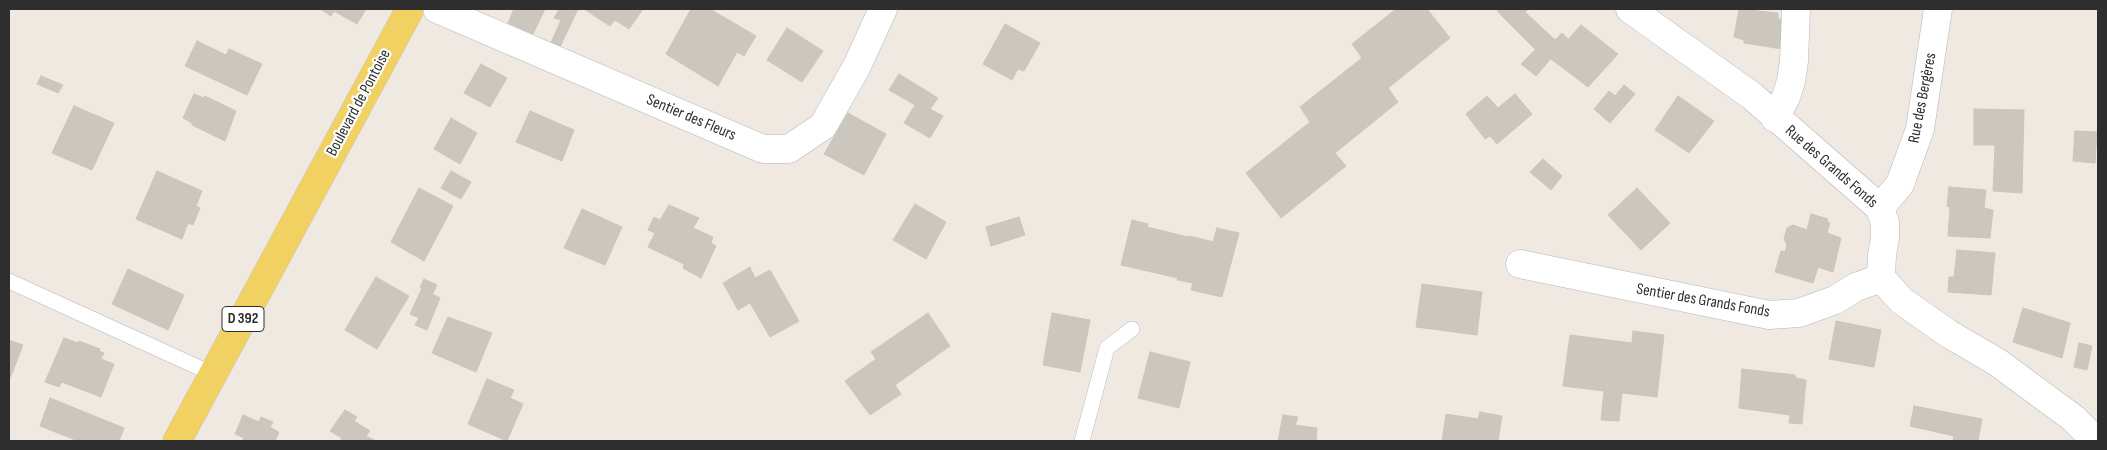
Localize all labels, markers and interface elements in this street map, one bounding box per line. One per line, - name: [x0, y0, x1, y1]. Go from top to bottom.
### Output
- street label: Boulevard de Pontoise: [323, 46, 395, 160]
- street label: Rue des Bergères: [1905, 51, 1941, 145]
- street label: Sentier des Fleurs: [643, 91, 739, 145]
- street label: Rue des Grands Fonds: [1781, 122, 1881, 212]
- street label: Sentier des Grands Fonds: [1635, 280, 1771, 322]
- road number: D 392: [222, 306, 264, 332]

